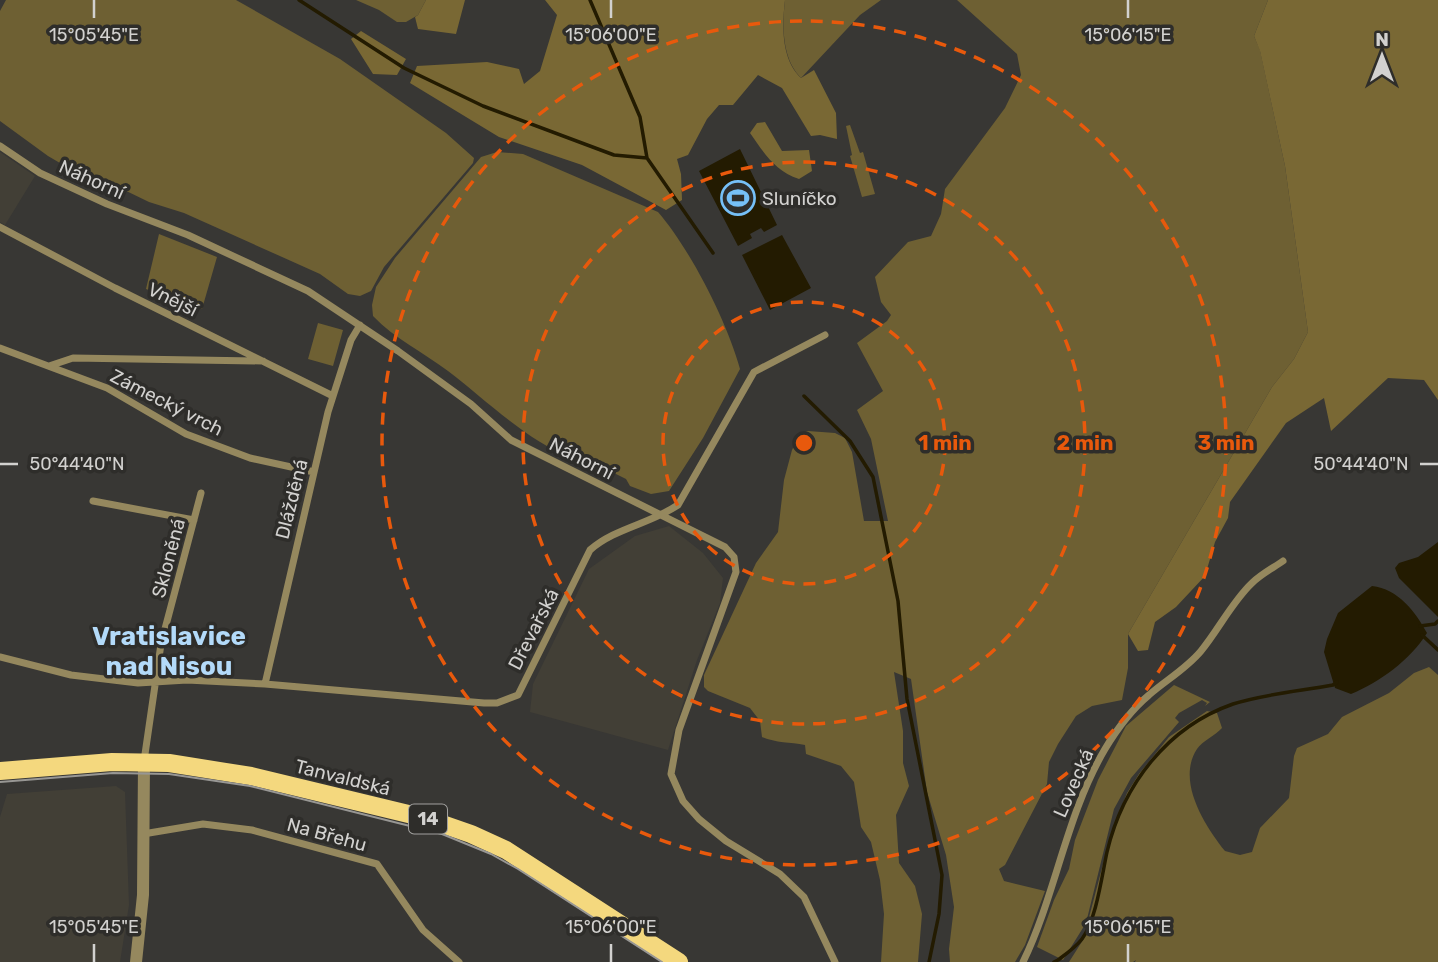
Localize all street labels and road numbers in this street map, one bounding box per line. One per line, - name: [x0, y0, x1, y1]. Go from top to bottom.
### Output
- street label: Náhorní: [55, 155, 129, 205]
- street label: Vnější: [144, 278, 203, 322]
- street label: Zámecký vrch: [107, 364, 227, 441]
- street label: Náhorní: [546, 432, 619, 485]
- street label: Dlážděná: [270, 457, 313, 542]
- street label: Skloněná: [147, 516, 190, 600]
- street label: Dřevařská: [503, 585, 564, 674]
- street label: Lovecká: [1048, 745, 1099, 821]
- street label: Tanvaldská: [293, 755, 393, 800]
- road number: 14: [409, 804, 447, 834]
- street label: Na Břehu: [284, 813, 369, 856]

